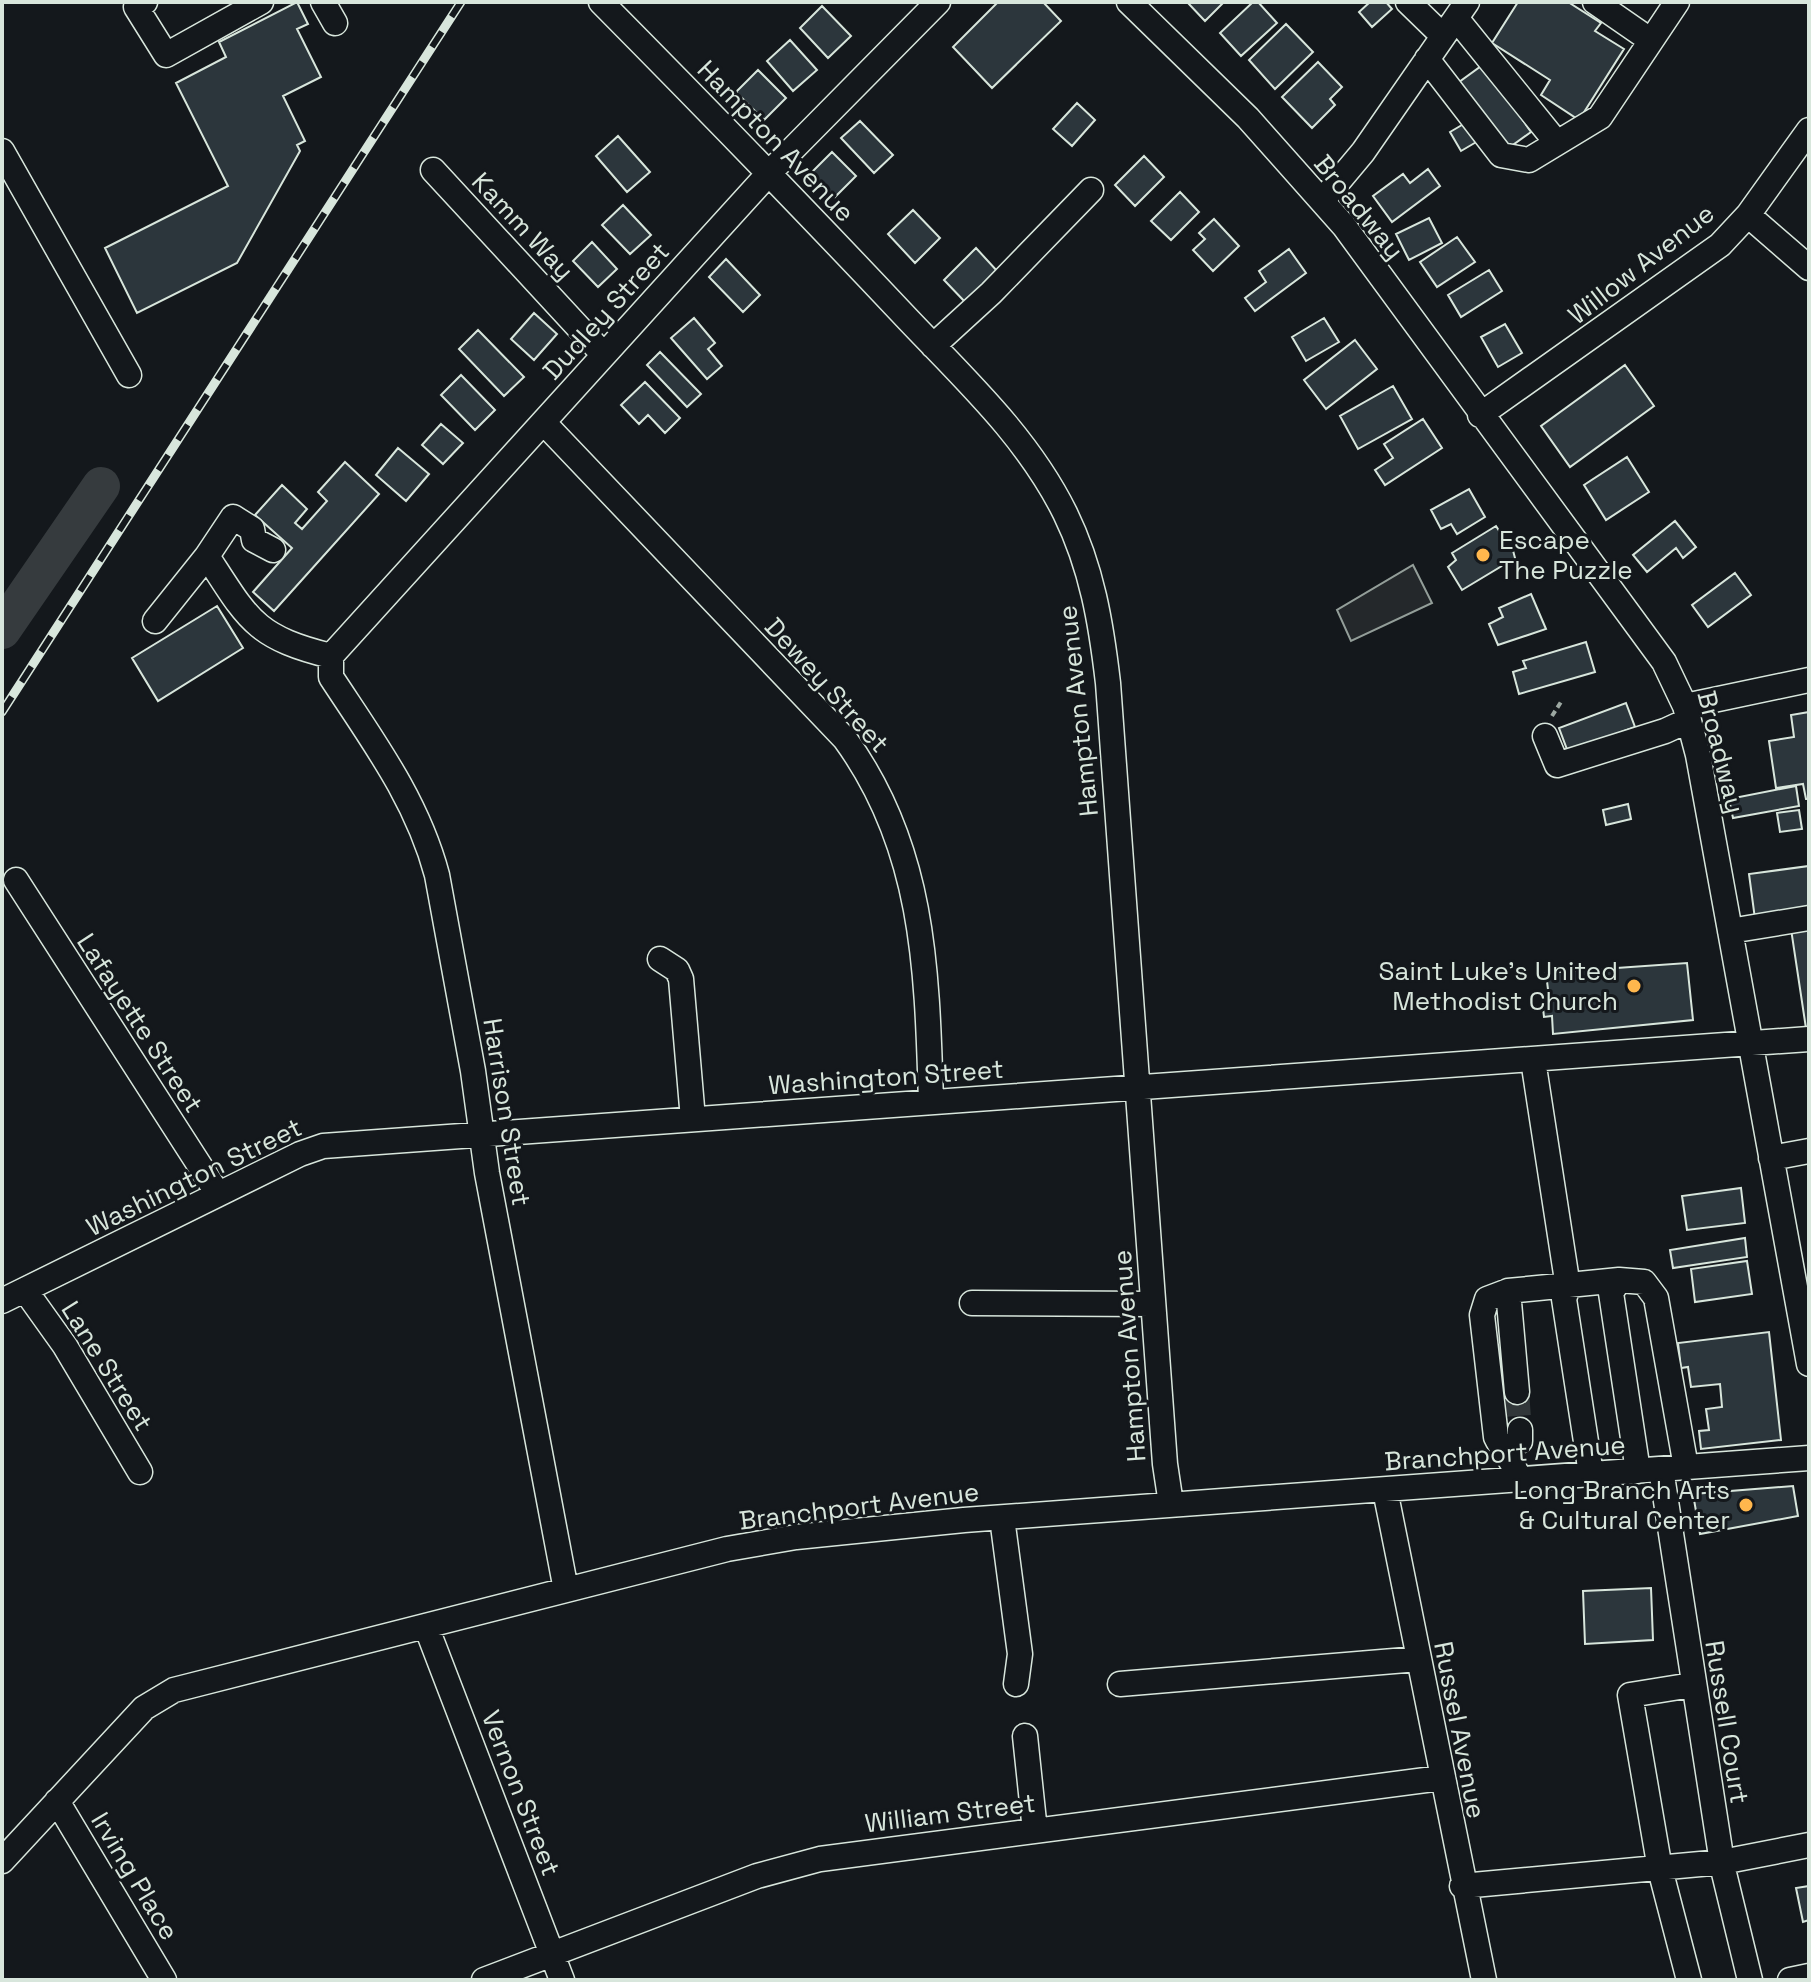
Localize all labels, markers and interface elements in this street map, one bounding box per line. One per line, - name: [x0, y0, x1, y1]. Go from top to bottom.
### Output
- street label: Hampton Avenue: [690, 53, 862, 229]
- street label: Broadway: [1306, 148, 1412, 266]
- street label: Kamm Way: [465, 165, 581, 287]
- street label: Willow Avenue: [1561, 196, 1721, 332]
- street label: Dudley Street: [535, 235, 677, 387]
- place label: Escape The Puzzle: [1499, 523, 1633, 587]
- marker: Escape The Puzzle: [1474, 546, 1492, 564]
- street label: Hampton Avenue: [1050, 604, 1106, 818]
- street label: Dewey Street: [757, 610, 897, 760]
- street label: Broadway: [1689, 687, 1753, 817]
- street label: Lafayette Street: [69, 927, 211, 1119]
- place label: Saint Luke's United Methodist Church: [1379, 954, 1618, 1018]
- marker: Saint Luke's United Methodist Church: [1625, 977, 1643, 995]
- street label: Harrison Street: [475, 1016, 539, 1208]
- street label: Washington Street: [767, 1052, 1005, 1102]
- street label: Washington Street: [81, 1110, 307, 1244]
- street label: Hampton Avenue: [1105, 1249, 1153, 1463]
- street label: Lane Street: [54, 1295, 160, 1437]
- street label: Branchport Avenue: [1383, 1428, 1627, 1478]
- place label: Long Branch Arts & Cultural Center: [1513, 1473, 1730, 1537]
- street label: Branchport Avenue: [737, 1474, 981, 1538]
- marker: Long Branch Arts & Cultural Center: [1737, 1496, 1755, 1514]
- street label: Russell Court: [1697, 1638, 1757, 1806]
- street label: Russel Avenue: [1426, 1639, 1494, 1821]
- street label: Vernon Street: [474, 1705, 568, 1881]
- street label: William Street: [863, 1786, 1037, 1840]
- street label: Irving Place: [84, 1806, 186, 1946]

